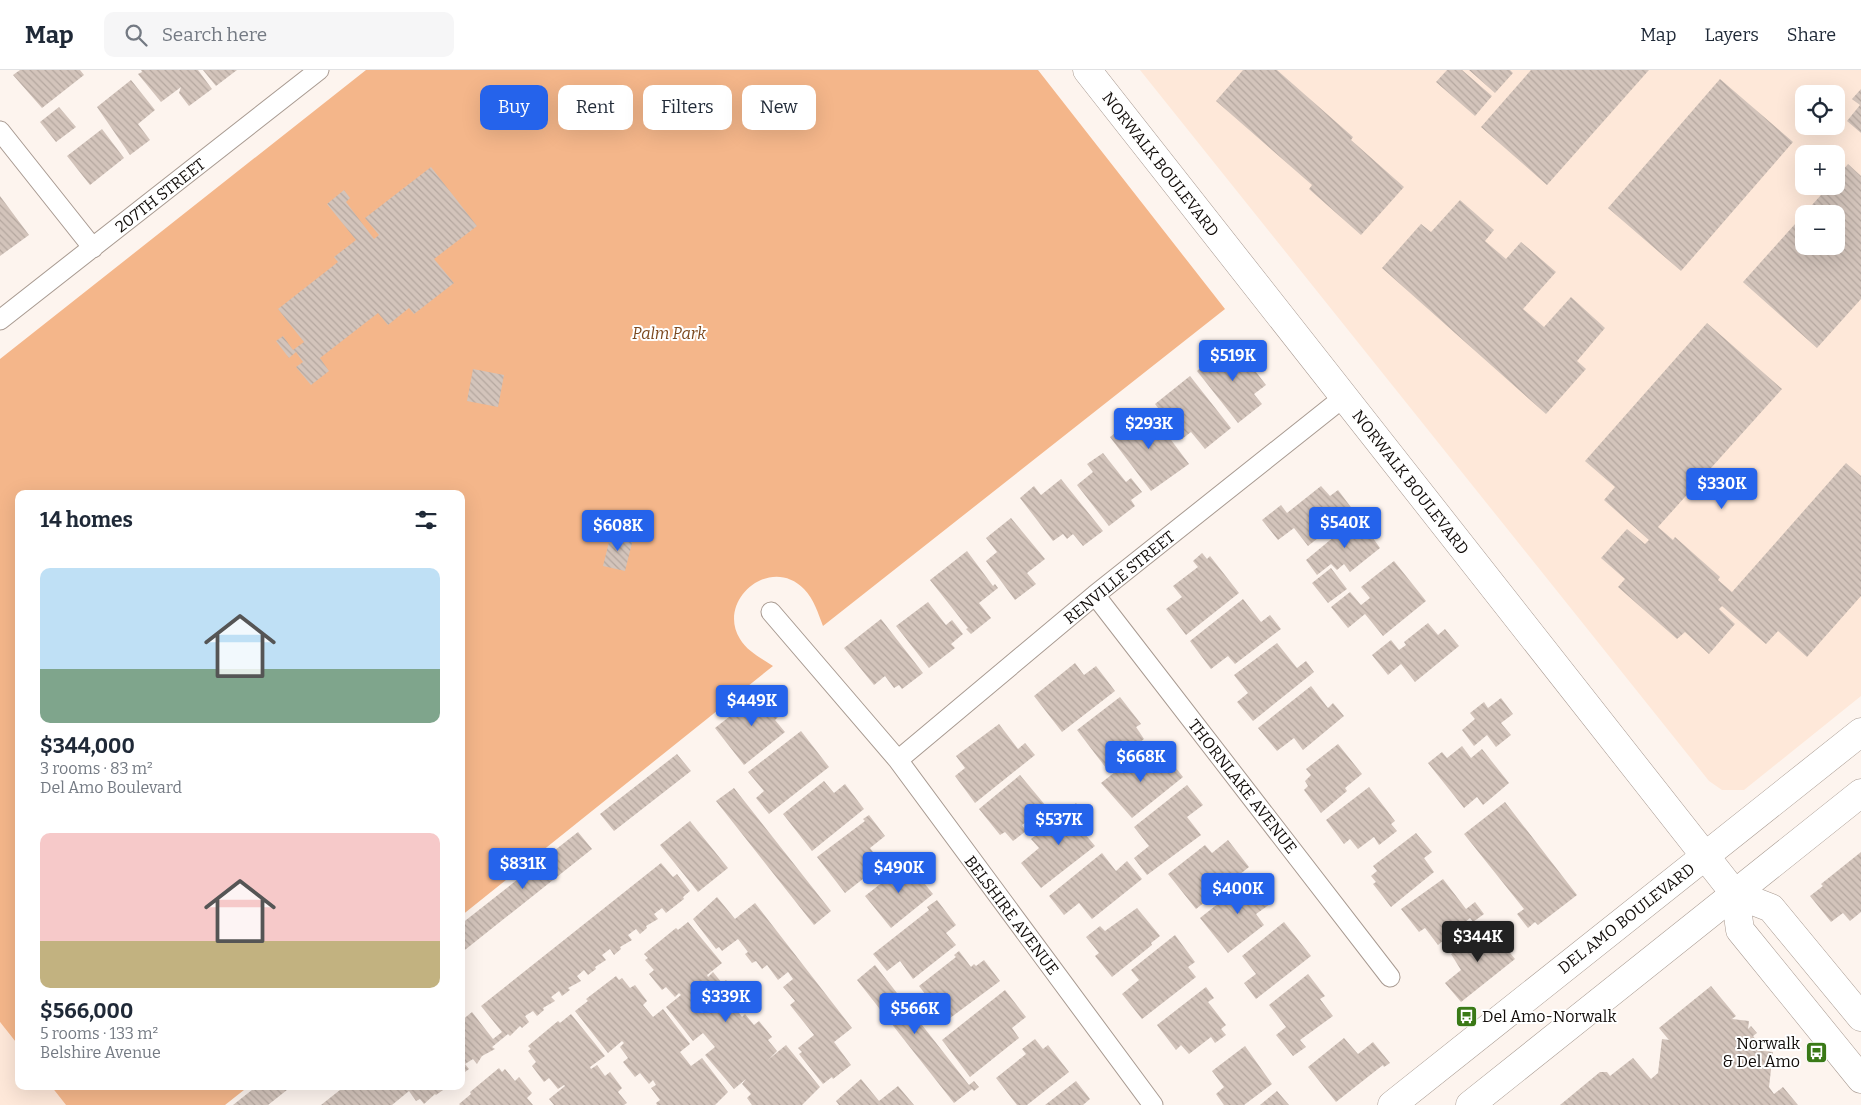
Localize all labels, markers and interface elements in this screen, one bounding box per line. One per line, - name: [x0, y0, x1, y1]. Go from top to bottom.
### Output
- search box: [104, 12, 454, 57]
- text: Map: [25, 21, 74, 49]
- icon: search: [122, 21, 150, 49]
- text: Search here: [162, 23, 267, 46]
- text: Map: [1640, 24, 1676, 46]
- text: Layers: [1704, 24, 1759, 46]
- text: Share: [1787, 24, 1836, 46]
- chip: Buy: [480, 85, 548, 130]
- chip: Rent: [558, 85, 633, 130]
- chip: Filters: [643, 85, 732, 130]
- chip: New: [742, 85, 816, 130]
- map controls: [1795, 85, 1845, 255]
- button: locate: [1795, 85, 1845, 135]
- street label: NORWALK BOULEVARD: [1098, 88, 1223, 240]
- button: +: [1795, 145, 1845, 195]
- street label: 207TH STREET: [111, 154, 209, 236]
- button: −: [1795, 205, 1845, 255]
- park label: Palm Park: [632, 324, 706, 343]
- pin: $519K: [1198, 340, 1268, 382]
- text: $519K: [1210, 346, 1256, 365]
- street label: NORWALK BOULEVARD: [1348, 406, 1473, 558]
- pin: $293K: [1114, 408, 1184, 450]
- text: $293K: [1125, 414, 1173, 433]
- pin: $330K: [1687, 468, 1757, 510]
- text: $330K: [1697, 474, 1747, 493]
- icon: filters: [412, 506, 440, 534]
- pin: $540K: [1310, 506, 1380, 549]
- text: 14 homes: [40, 507, 133, 533]
- pin: $608K: [583, 510, 653, 552]
- text: $540K: [1320, 513, 1370, 532]
- text: $608K: [593, 516, 643, 535]
- street label: RENVILLE STREET: [1060, 527, 1179, 628]
- icon: home: [195, 601, 285, 691]
- pin: $449K: [717, 684, 787, 727]
- text: $449K: [727, 691, 777, 710]
- street label: THORNLAKE AVENUE: [1184, 715, 1301, 857]
- text: $344,000: [40, 733, 135, 759]
- pin: $668K: [1106, 740, 1176, 783]
- text: $668K: [1116, 747, 1166, 766]
- text: 3 rooms · 83 m²: [40, 759, 153, 778]
- text: Del Amo Boulevard: [40, 778, 182, 797]
- pin: $537K: [1024, 804, 1094, 846]
- text: $537K: [1035, 810, 1083, 829]
- pin: $831K: [488, 848, 558, 890]
- pin: $490K: [864, 852, 934, 894]
- street label: BELSHIRE AVENUE: [961, 852, 1063, 979]
- text: $831K: [500, 854, 546, 873]
- text: $490K: [874, 858, 924, 877]
- street label: DEL AMO BOULEVARD: [1554, 859, 1698, 978]
- icon: home: [195, 866, 285, 956]
- pin: $400K: [1203, 872, 1273, 915]
- text: $400K: [1212, 879, 1264, 898]
- pin: $344K: [1443, 920, 1513, 963]
- text: $344K: [1453, 927, 1503, 946]
- pin: $339K: [691, 980, 761, 1023]
- text: $339K: [702, 987, 750, 1006]
- pin: $566K: [880, 992, 950, 1035]
- text: $566,000: [40, 998, 133, 1024]
- text: $566K: [891, 999, 939, 1018]
- bus stop icon: Del Amo-Norwalk: [1454, 1004, 1478, 1028]
- place label: Del Amo-Norwalk: [1482, 1007, 1616, 1026]
- text: 5 rooms · 133 m²: [40, 1024, 158, 1043]
- place label: Norwalk & Del Amo: [1722, 1034, 1800, 1071]
- bus stop icon: Norwalk & Del Amo: [1804, 1040, 1828, 1064]
- text: Belshire Avenue: [40, 1043, 161, 1062]

